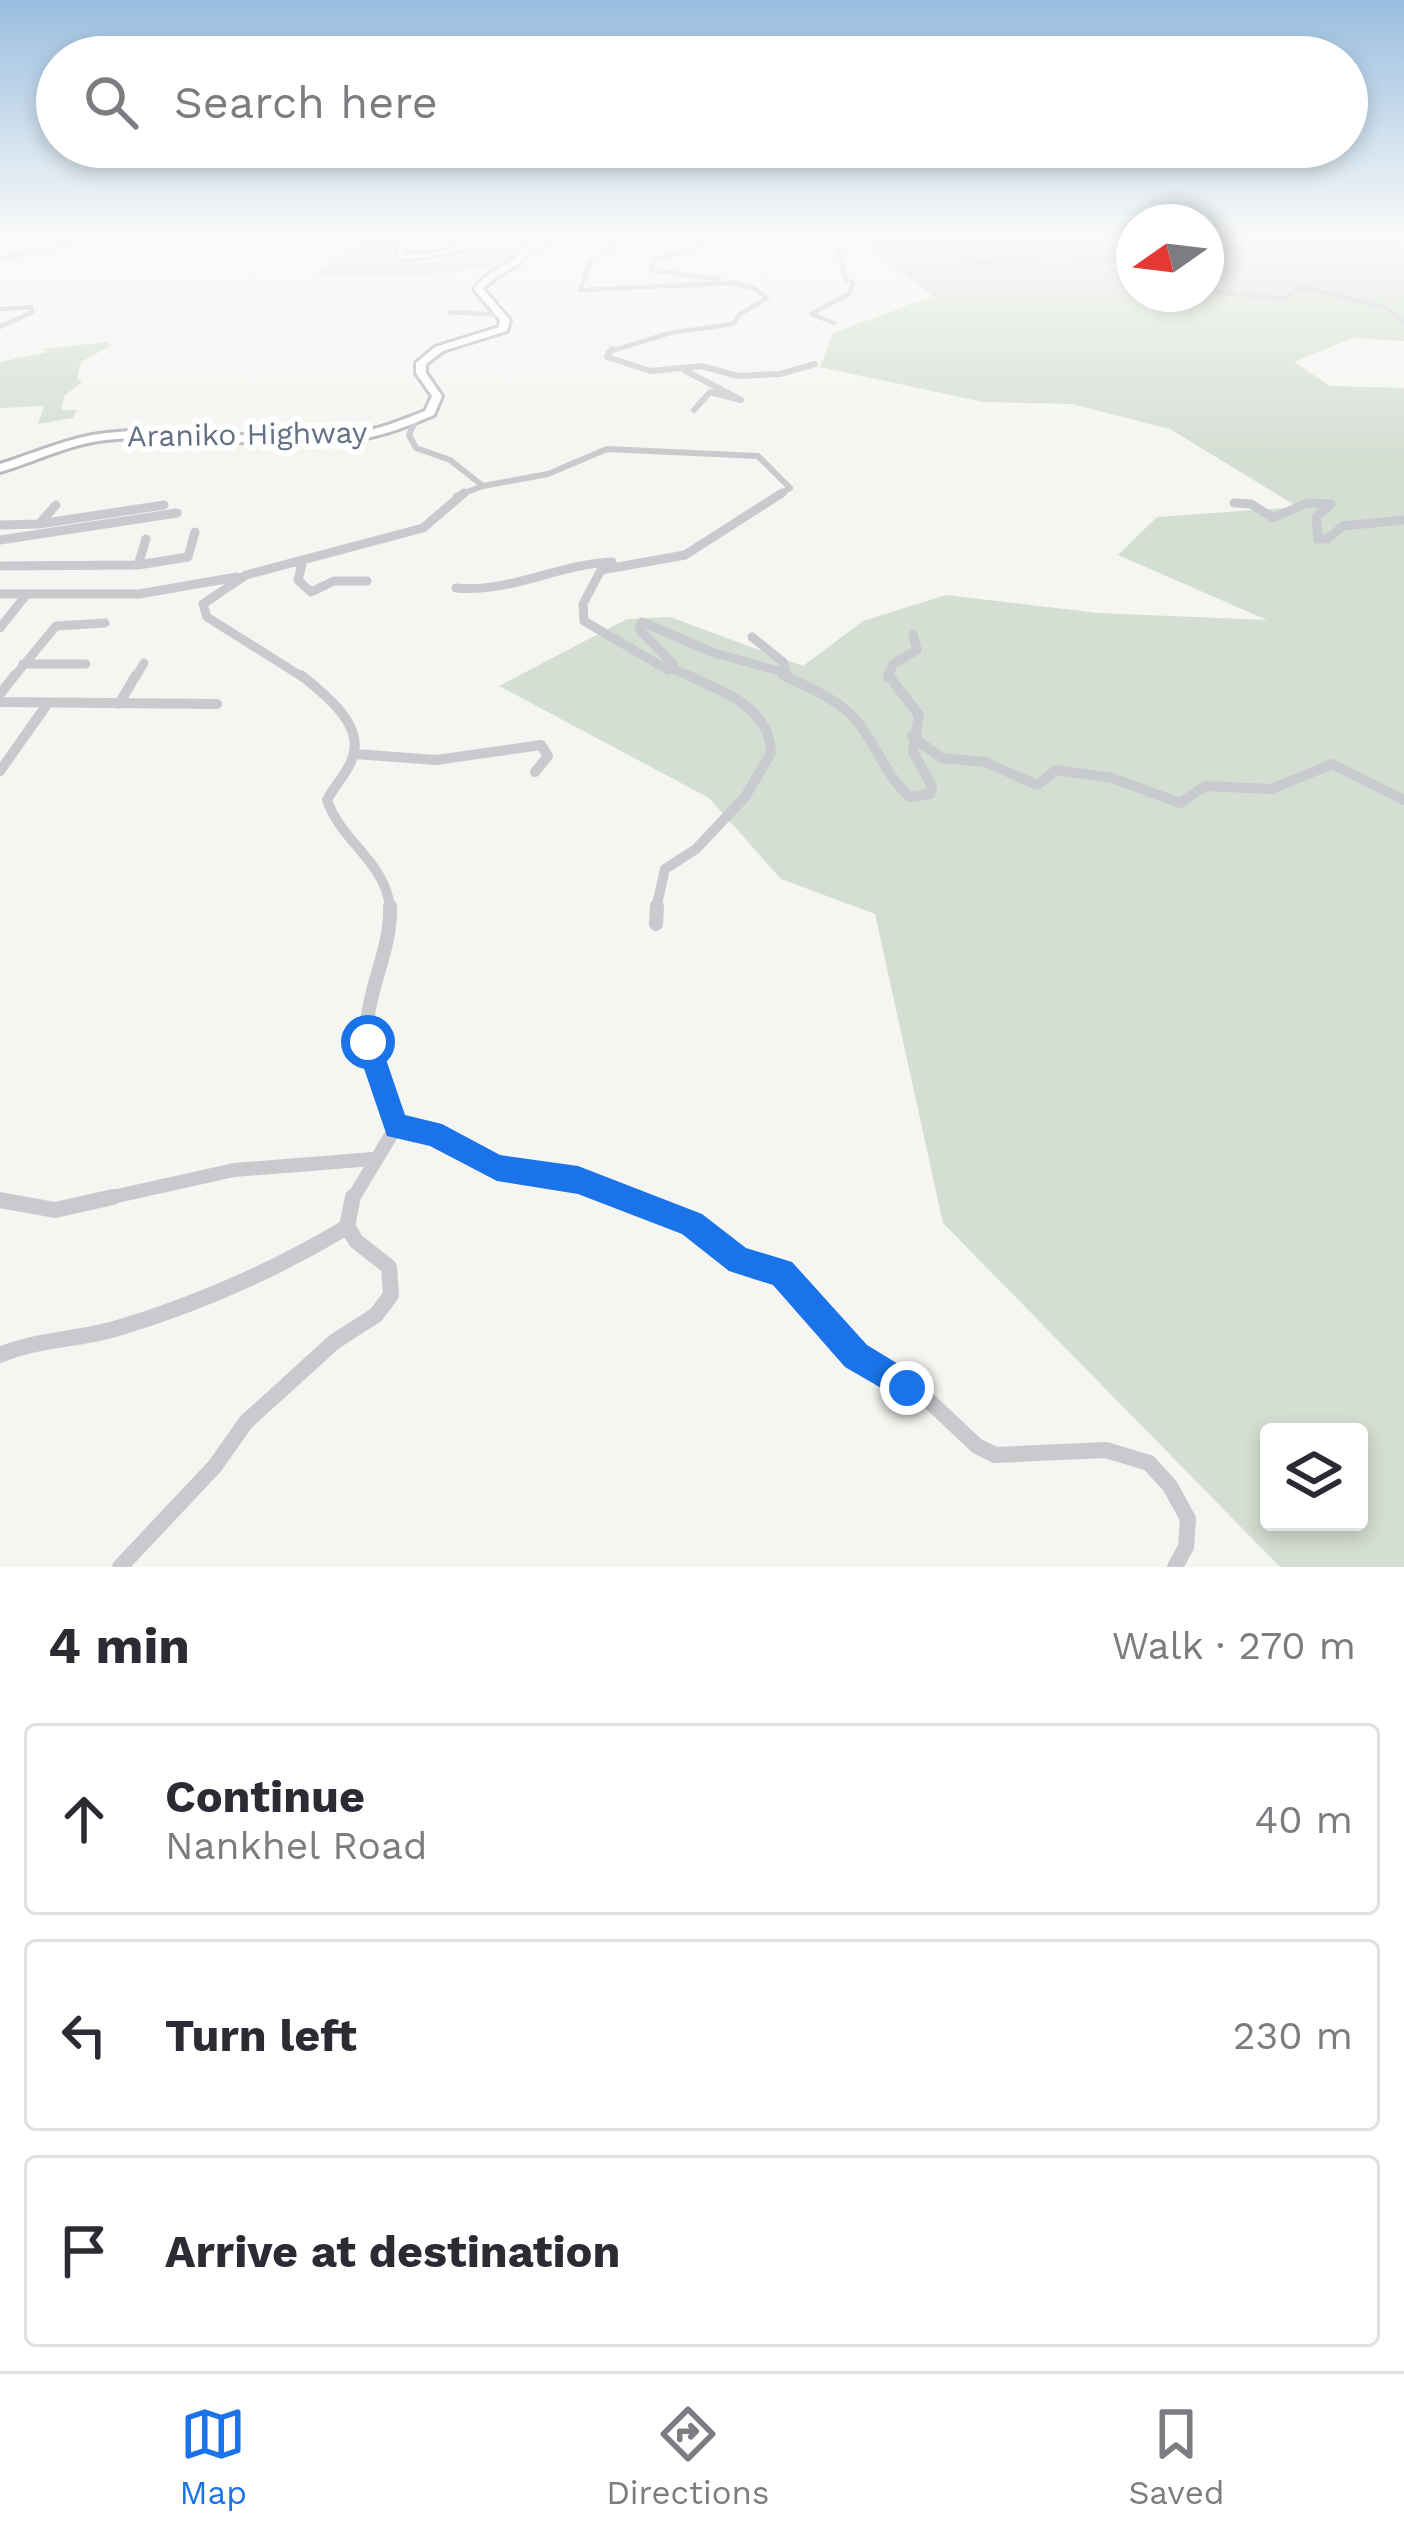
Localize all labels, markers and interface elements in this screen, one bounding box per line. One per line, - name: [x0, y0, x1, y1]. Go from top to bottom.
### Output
- search box: [36, 36, 1368, 168]
- icon: search: [78, 69, 144, 135]
- text: Search here: [174, 76, 438, 129]
- north arrow: [1116, 204, 1224, 312]
- street label: Araniko Highway: [126, 414, 368, 454]
- route start: [341, 1015, 395, 1069]
- route end: [880, 1361, 934, 1415]
- map controls: [1260, 1423, 1368, 1531]
- button: layers: [1260, 1423, 1368, 1531]
- text: 4 min: [48, 1616, 190, 1675]
- text: Walk · 270 m: [1112, 1623, 1356, 1668]
- text: Continue: [165, 1770, 365, 1823]
- icon: ahead: [51, 1786, 117, 1852]
- text: 40 m: [1254, 1797, 1353, 1842]
- text: Nankhel Road: [165, 1823, 427, 1868]
- icon: left: [51, 2002, 117, 2068]
- text: Turn left: [165, 2009, 357, 2062]
- text: 230 m: [1233, 2013, 1353, 2058]
- icon: arrive: [51, 2218, 117, 2284]
- text: Arrive at destination: [165, 2225, 620, 2278]
- tab: Map: [180, 2401, 247, 2512]
- tab: Directions: [606, 2401, 769, 2512]
- tab: Saved: [1129, 2401, 1224, 2512]

